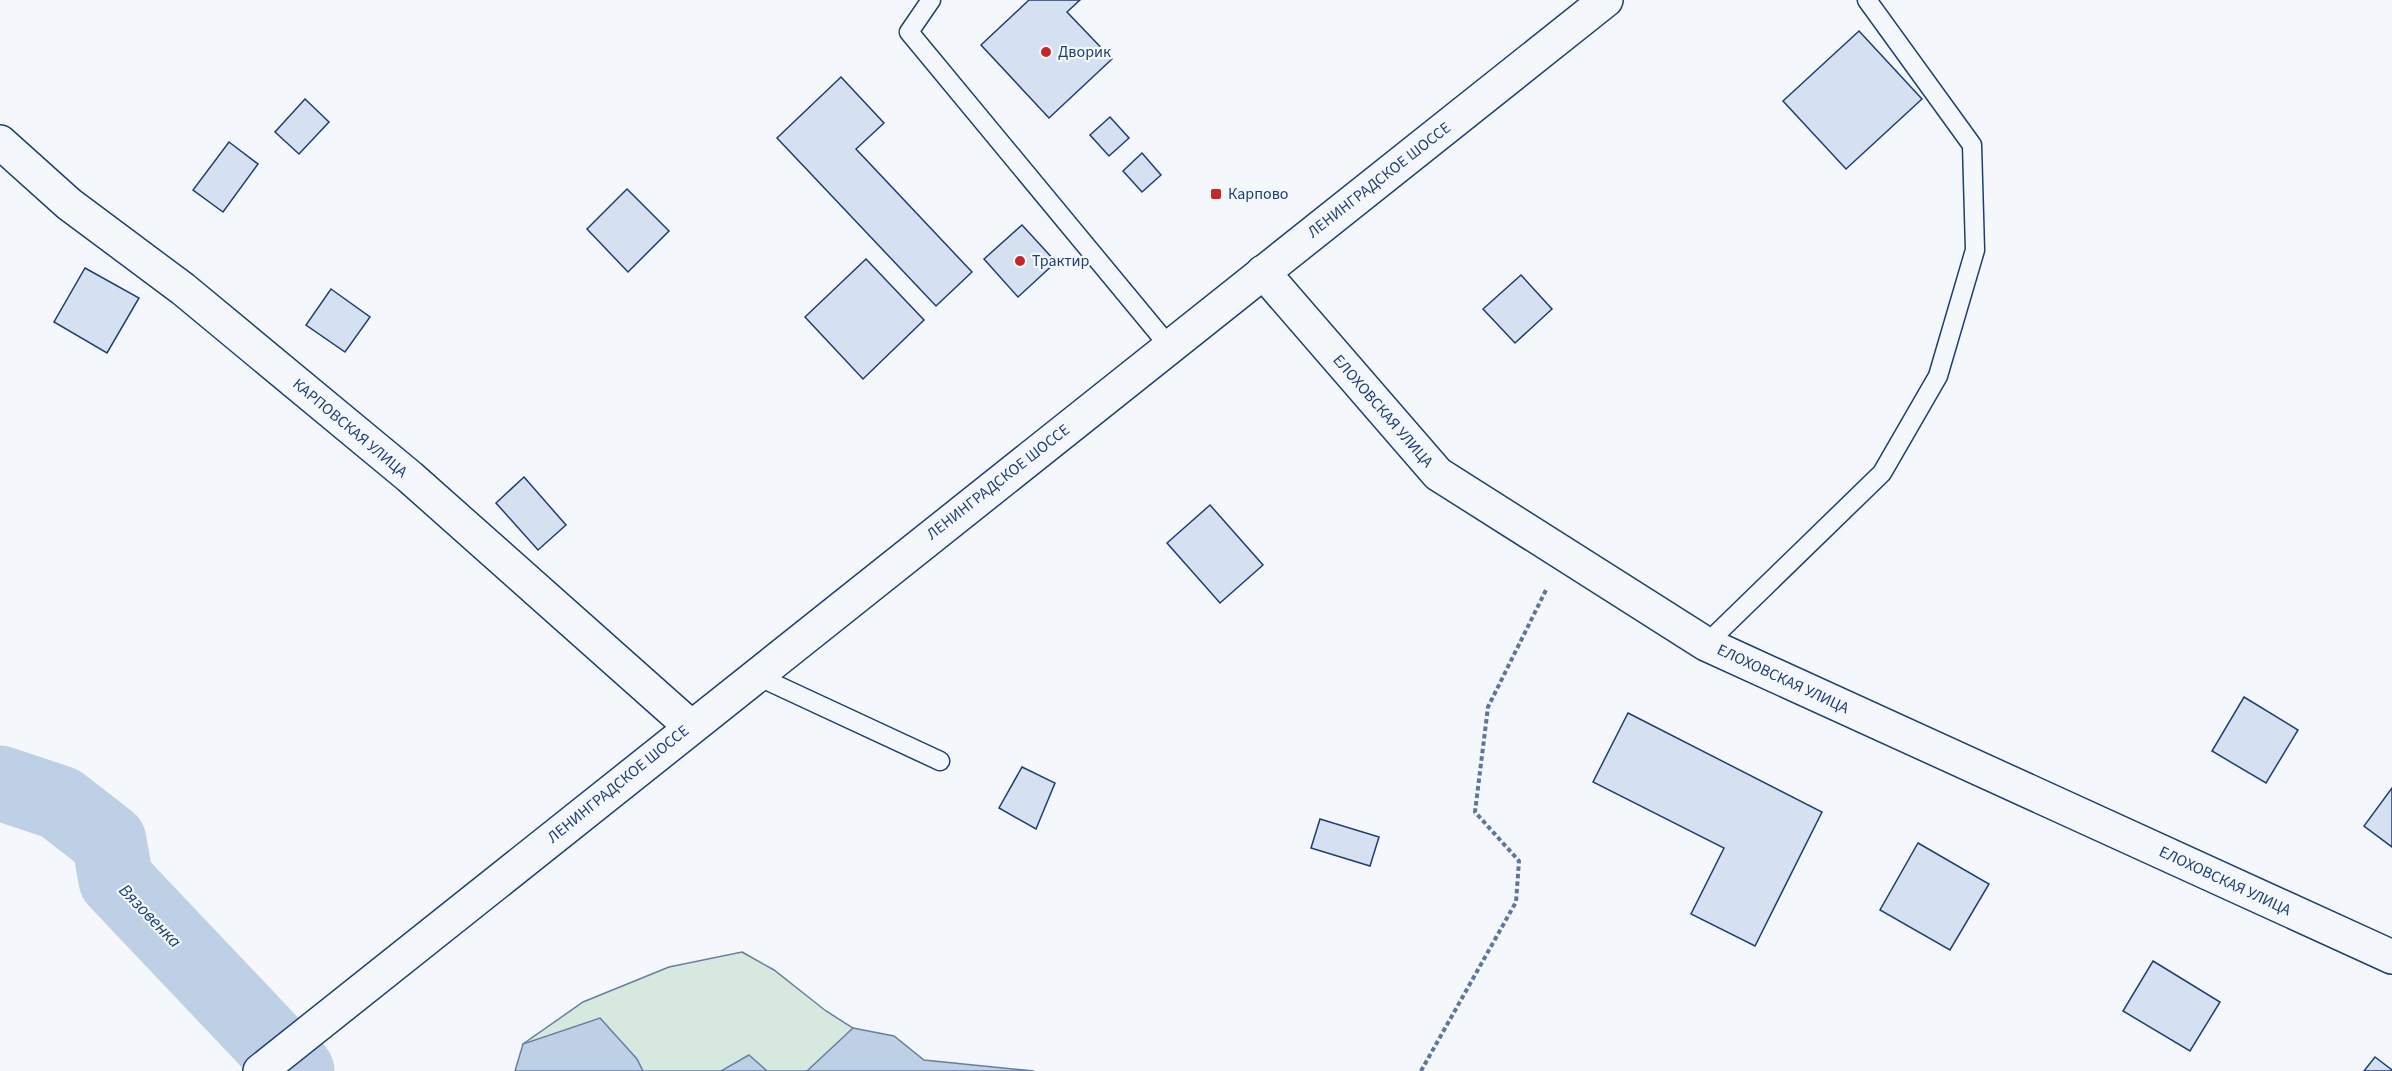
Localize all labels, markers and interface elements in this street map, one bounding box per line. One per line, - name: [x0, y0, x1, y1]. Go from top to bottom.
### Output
- place label: Дворик: [1058, 41, 1111, 63]
- marker: Дворик: [1039, 45, 1053, 59]
- street label: ЛЕНИНГРАДСКОЕ ШОССЕ: [1303, 117, 1455, 243]
- place label: Карпово: [1228, 183, 1289, 205]
- marker: Карпово: [1209, 187, 1223, 201]
- place label: Трактир: [1032, 250, 1090, 272]
- marker: Трактир: [1013, 254, 1027, 268]
- street label: ЕЛОХОВСКАЯ УЛИЦА: [1328, 350, 1438, 472]
- street label: КАРПОВСКАЯ УЛИЦА: [288, 373, 412, 483]
- street label: ЛЕНИНГРАДСКОЕ ШОССЕ: [922, 419, 1074, 545]
- street label: ЕЛОХОВСКАЯ УЛИЦА: [1713, 639, 1853, 719]
- street label: ЛЕНИНГРАДСКОЕ ШОССЕ: [543, 720, 693, 848]
- street label: ЕЛОХОВСКАЯ УЛИЦА: [2155, 841, 2295, 921]
- water label: Вязовенка: [113, 878, 187, 954]

